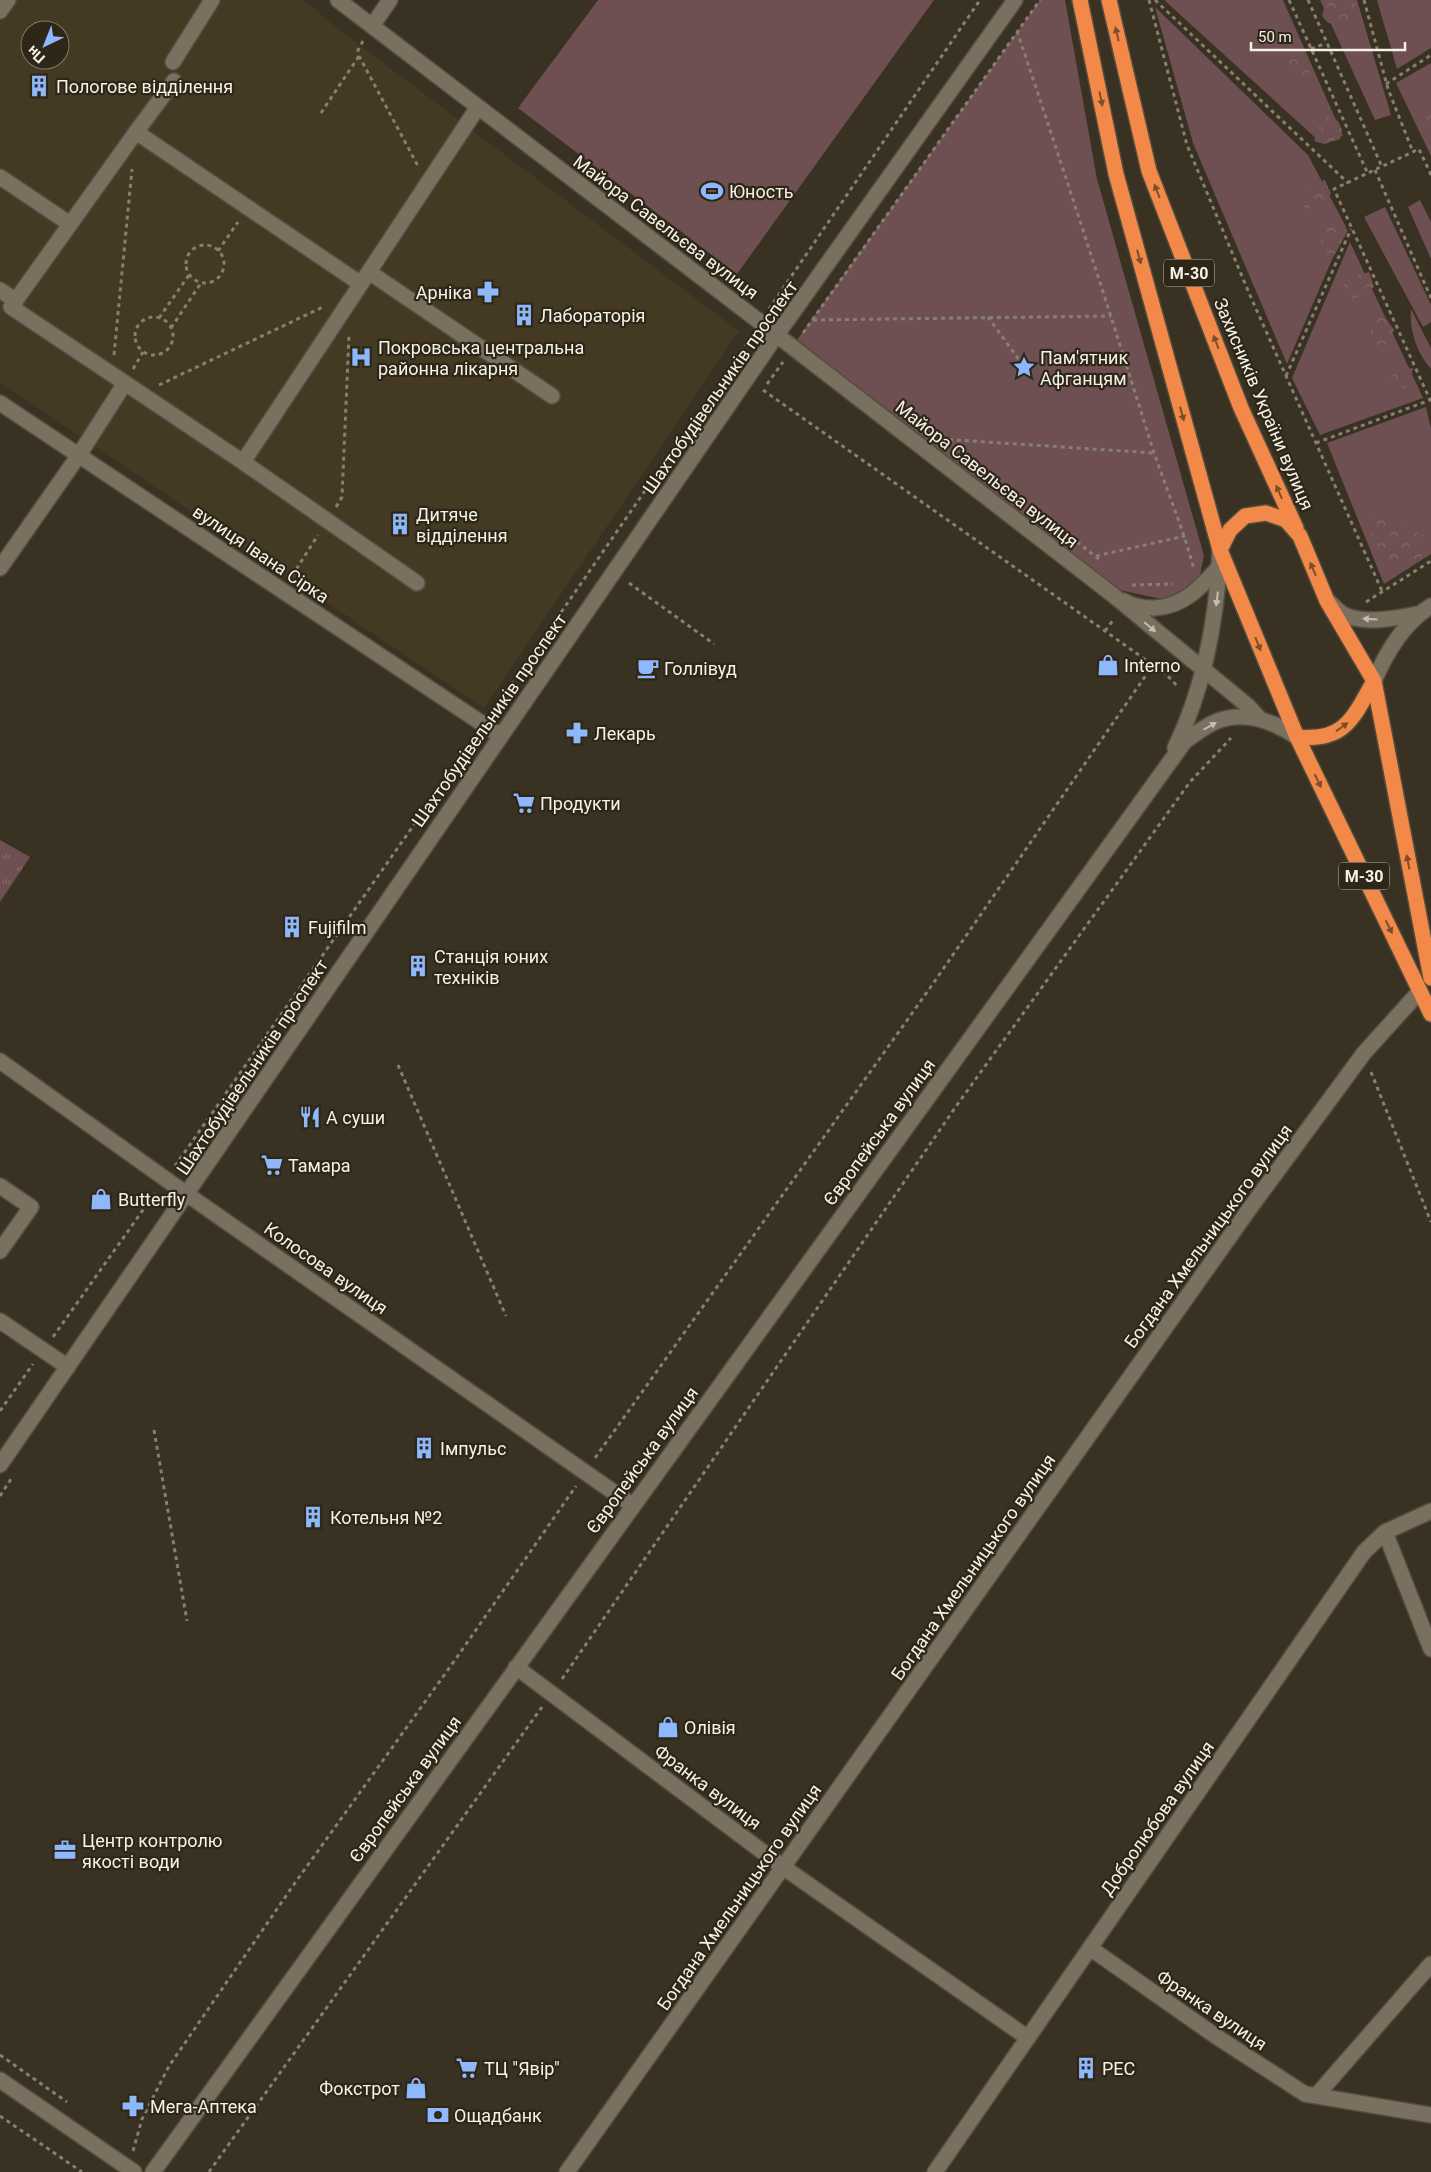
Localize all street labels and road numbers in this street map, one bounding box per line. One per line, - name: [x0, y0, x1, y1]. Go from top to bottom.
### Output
- street label: Майора Савельєва вулиця: [569, 151, 763, 303]
- road number: М-30: [1164, 260, 1214, 286]
- street label: Шахтобудівельників проспект: [638, 276, 802, 498]
- street label: Захисників України вулиця: [1210, 295, 1318, 513]
- street label: Майора Савельєва вулиця: [891, 396, 1083, 552]
- street label: вулиця Івана Сірка: [189, 501, 333, 607]
- street label: Шахтобудівельників проспект: [407, 609, 571, 831]
- road number: М-30: [1339, 862, 1389, 889]
- street label: Шахтобудівельників проспект: [172, 955, 332, 1179]
- street label: Європейська вулиця: [819, 1055, 939, 1209]
- street label: Богдана Хмельницького вулиця: [1120, 1120, 1296, 1352]
- street label: Колосова вулиця: [260, 1217, 392, 1319]
- street label: Європейська вулиця: [582, 1383, 702, 1537]
- street label: Богдана Хмельницького вулиця: [887, 1450, 1059, 1684]
- street label: Європейська вулиця: [345, 1712, 465, 1866]
- street label: Добролюбова вулиця: [1096, 1737, 1218, 1899]
- street label: Франка вулиця: [651, 1740, 765, 1834]
- street label: Богдана Хмельницького вулиця: [653, 1780, 825, 2014]
- street label: Франка вулиця: [1153, 1966, 1271, 2054]

